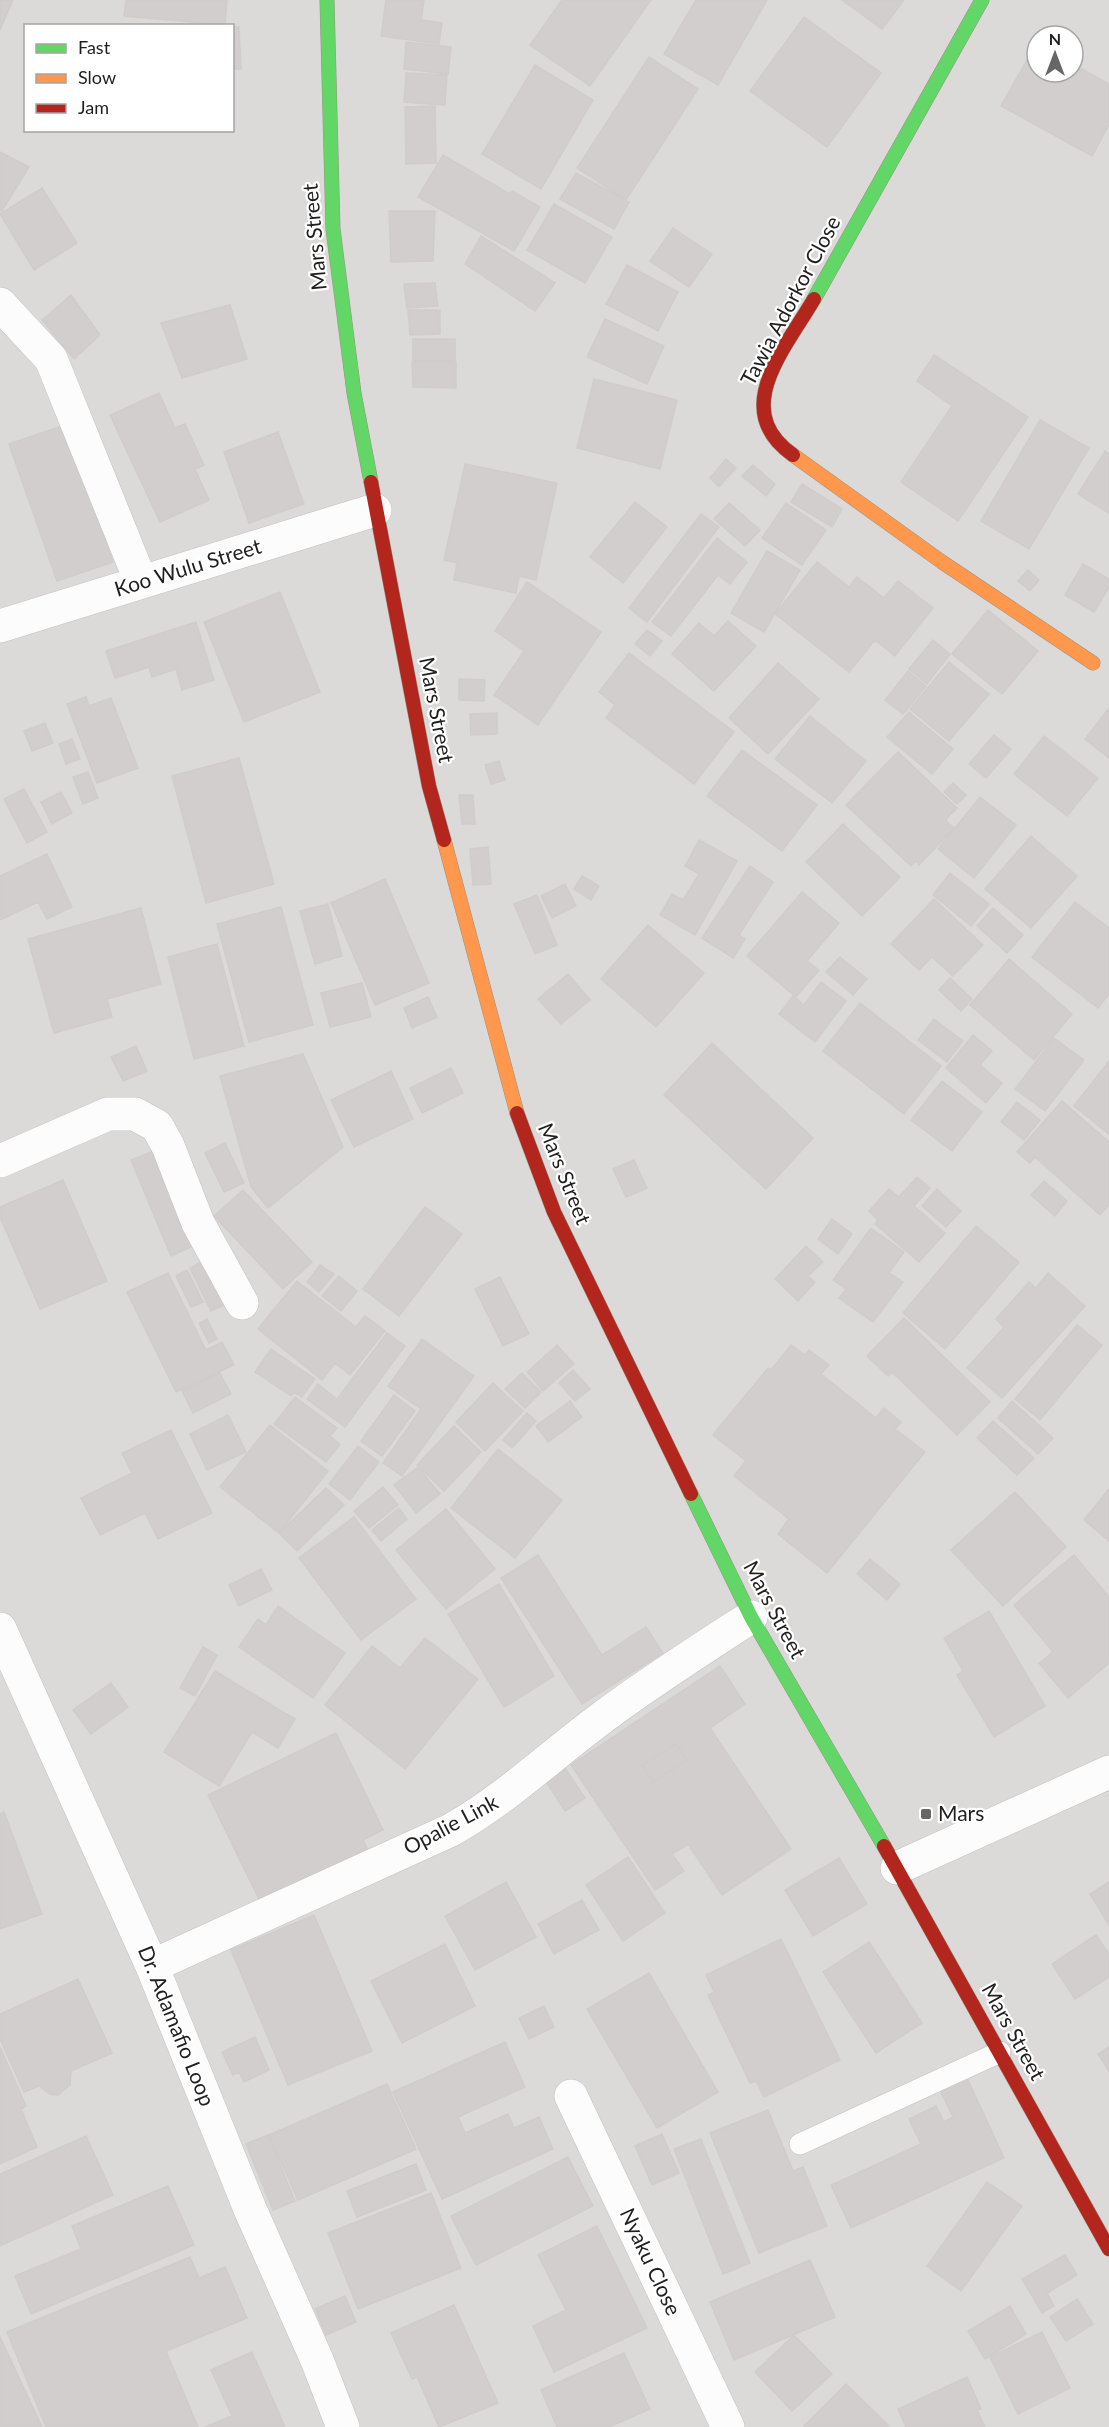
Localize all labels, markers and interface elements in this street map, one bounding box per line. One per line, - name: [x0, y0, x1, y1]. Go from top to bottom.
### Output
- legend: [24, 24, 234, 132]
- north arrow: [1025, 24, 1085, 84]
- text: N: [1049, 29, 1061, 48]
- text: Fast: [78, 36, 111, 58]
- text: Slow: [78, 66, 116, 88]
- text: Jam: [78, 96, 109, 118]
- street label: Mars Street: [296, 182, 331, 292]
- street label: Tawia Adorkor Close: [735, 211, 845, 389]
- street label: Koo Wulu Street: [111, 532, 264, 601]
- street label: Mars Street: [415, 655, 460, 765]
- street label: Mars Street: [534, 1119, 597, 1228]
- street label: Mars Street: [739, 1556, 812, 1663]
- street label: Opalie Link: [399, 1788, 502, 1859]
- place label: Mars: [938, 1800, 984, 1825]
- marker: Mars: [919, 1807, 933, 1821]
- street label: Dr. Adamafio Loop: [134, 1942, 221, 2109]
- street label: Mars Street: [977, 1978, 1051, 2085]
- street label: Nyaku Close: [616, 2204, 687, 2319]

